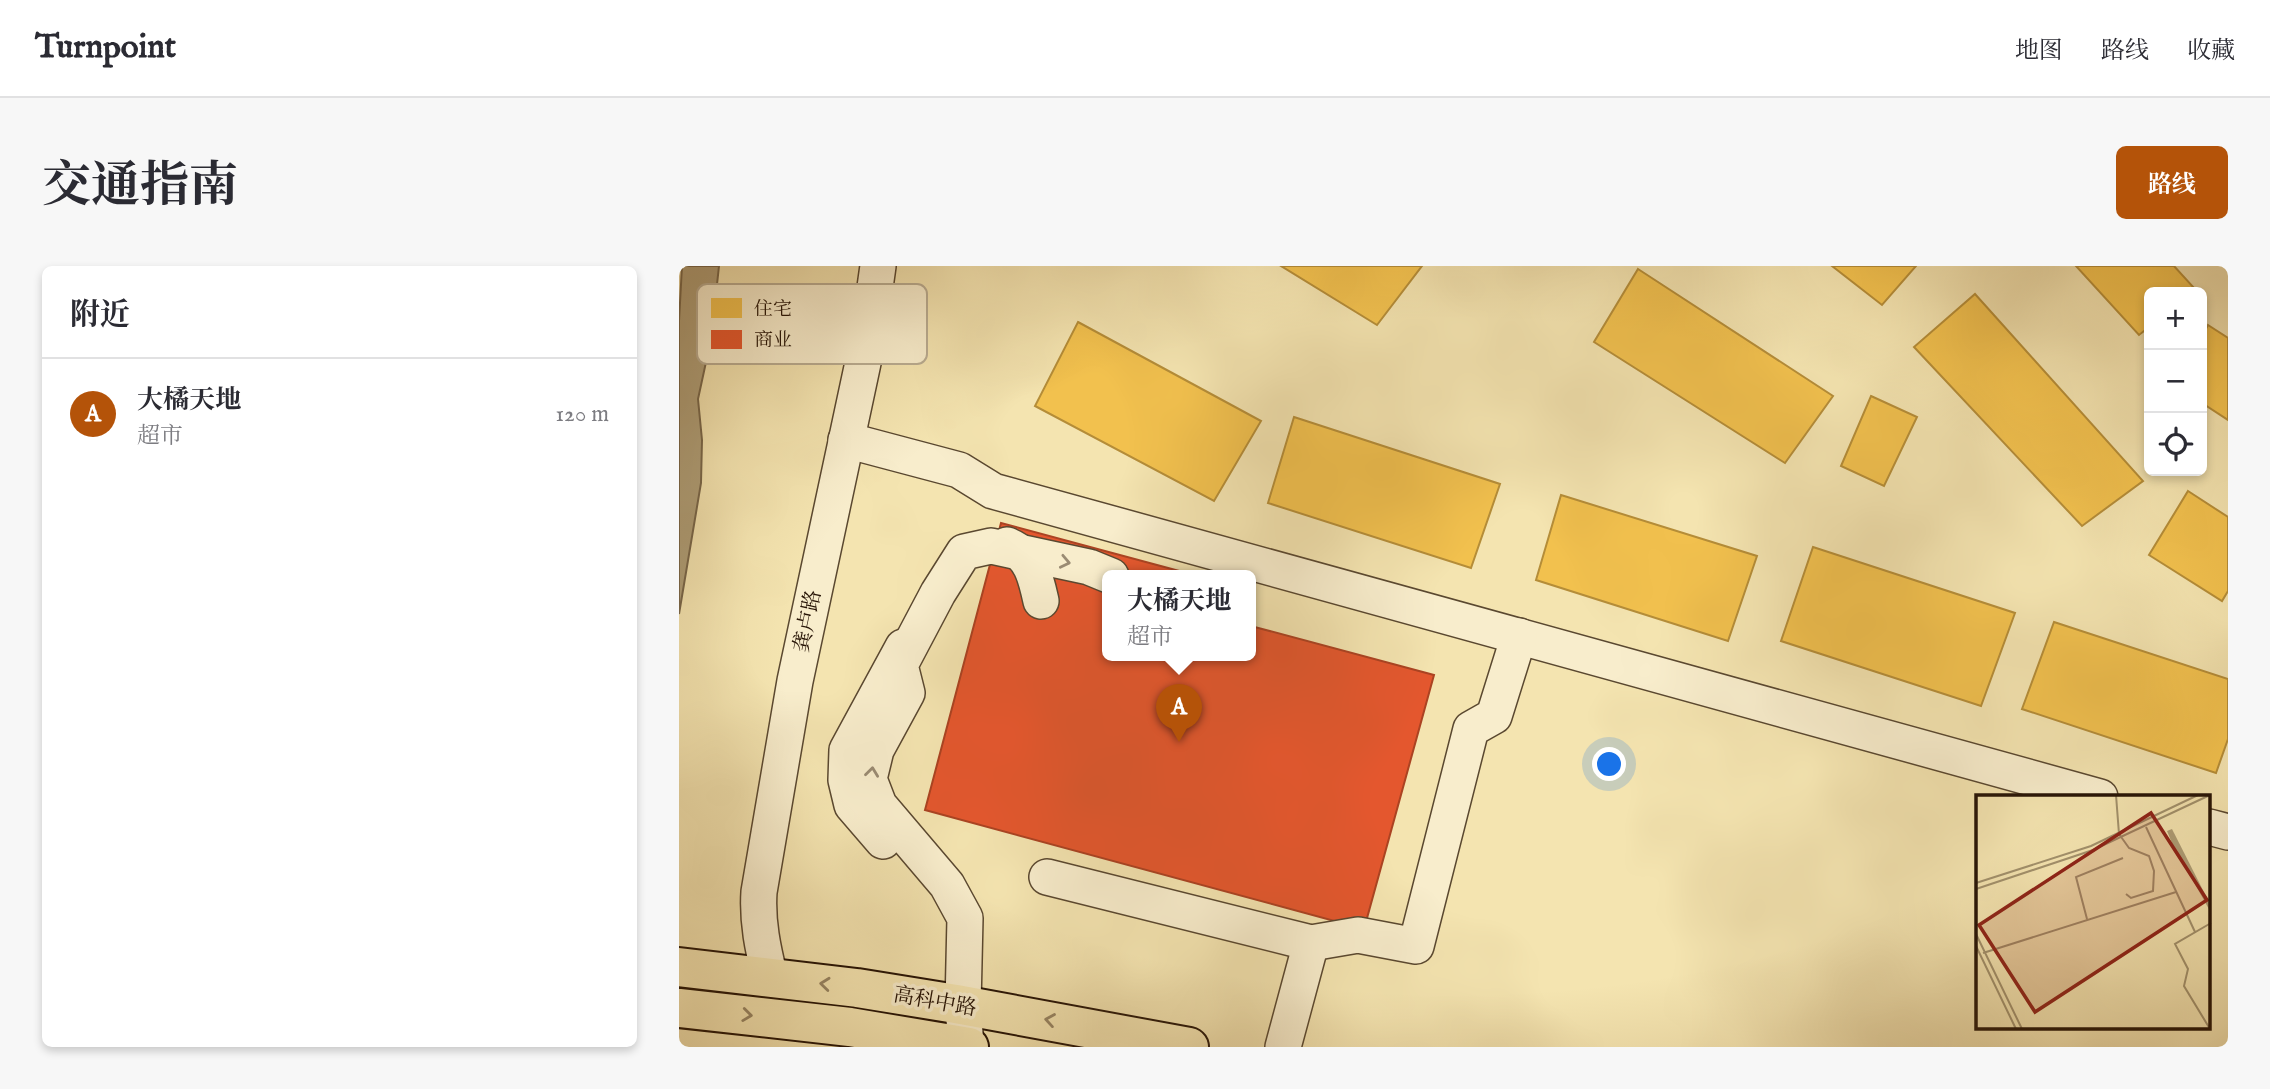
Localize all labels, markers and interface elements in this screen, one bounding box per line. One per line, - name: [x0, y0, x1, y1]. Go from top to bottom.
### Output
- text: Turnpoint: [35, 27, 176, 69]
- text: 地图: [2015, 36, 2063, 67]
- text: 路线: [2101, 36, 2149, 67]
- text: 收藏: [2187, 36, 2235, 67]
- button: 路线: [2116, 146, 2228, 219]
- text: 交通指南: [42, 157, 238, 219]
- legend: [697, 284, 927, 364]
- map controls: [2144, 287, 2207, 476]
- button: +: [2144, 287, 2207, 350]
- text: 附近: [70, 297, 130, 335]
- text: 住宅: [754, 298, 792, 322]
- text: 商业: [754, 329, 792, 353]
- button: −: [2144, 350, 2207, 413]
- text: 大橘天地: [137, 384, 241, 417]
- text: A: [85, 400, 101, 429]
- text: 120 m: [556, 400, 609, 429]
- button: locate: [2144, 413, 2207, 476]
- text: 超市: [137, 422, 183, 451]
- one-way arrow: [1059, 553, 1071, 568]
- popup: [1102, 570, 1256, 661]
- text: 大橘天地: [1127, 585, 1231, 618]
- street label: 龚卢路: [789, 588, 828, 655]
- text: 超市: [1127, 623, 1173, 652]
- pin: A: [1156, 684, 1202, 742]
- your location: [1592, 747, 1626, 781]
- one-way arrow: [865, 767, 880, 778]
- inset map: [1976, 795, 2211, 1030]
- one-way arrow: [820, 977, 831, 992]
- street label: 高科中路: [891, 982, 978, 1023]
- one-way arrow: [741, 1008, 753, 1023]
- one-way arrow: [1044, 1014, 1056, 1029]

